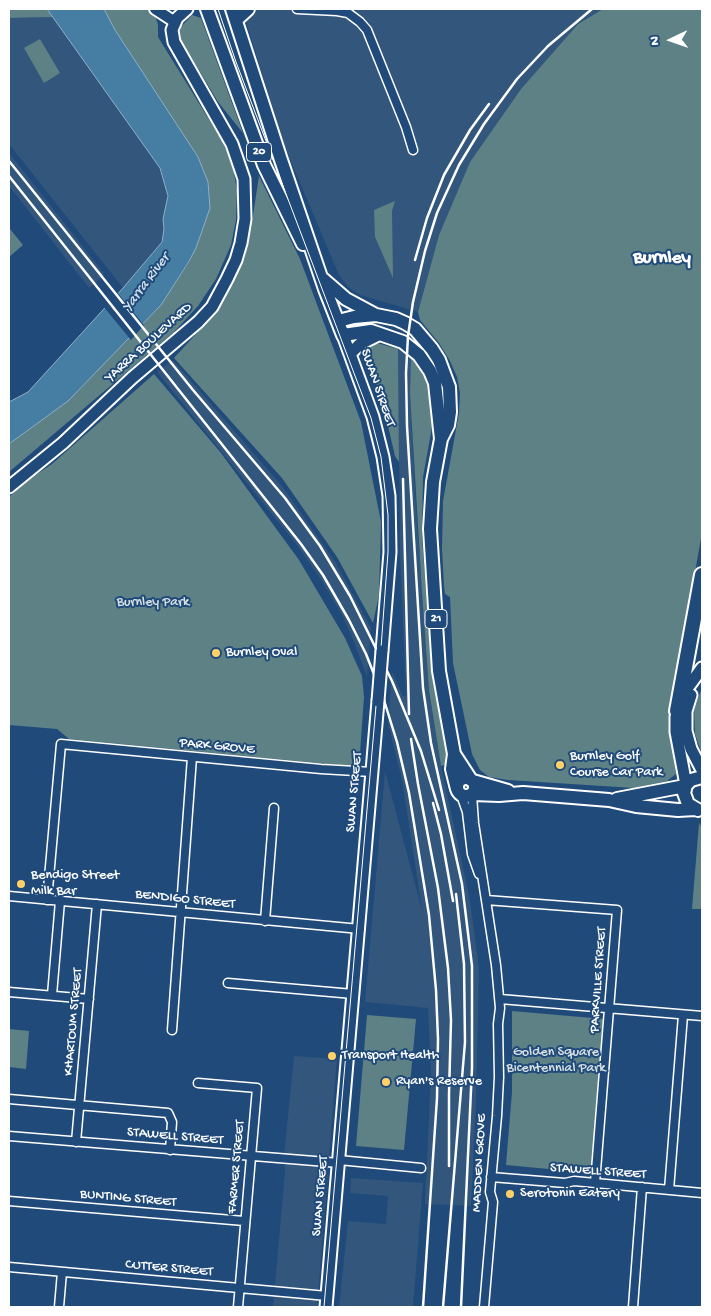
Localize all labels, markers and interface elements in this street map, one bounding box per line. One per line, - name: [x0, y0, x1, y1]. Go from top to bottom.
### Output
- north arrow: [646, 15, 696, 65]
- text: N: [647, 36, 664, 46]
- road number: 20: [246, 142, 272, 162]
- district label: Burnley: [633, 248, 691, 270]
- water label: Yarra River: [119, 250, 175, 316]
- street label: YARRA BOULEVARD: [102, 300, 196, 386]
- street label: SWAN STREET: [356, 347, 398, 429]
- park label: Burnley Park: [117, 595, 189, 611]
- road number: 21: [425, 610, 447, 628]
- place label: Burnley Oval: [226, 645, 297, 661]
- marker: Burnley Oval: [210, 647, 222, 659]
- street label: PARK GROVE: [179, 735, 255, 759]
- place label: Burnley Golf Course Car Park: [570, 749, 662, 782]
- street label: SWAN STREET: [343, 751, 367, 833]
- marker: Burnley Golf Course Car Park: [554, 759, 566, 771]
- place label: Bendigo Street Milk Bar: [31, 868, 119, 900]
- marker: Bendigo Street Milk Bar: [15, 878, 27, 890]
- street label: BENDIGO STREET: [134, 886, 236, 914]
- street label: PARKVILLE STREET: [587, 926, 611, 1034]
- street label: KHARTOUM STREET: [61, 967, 87, 1077]
- park label: Golden Square Bicentennial Park: [507, 1045, 605, 1078]
- place label: Transport Health: [342, 1048, 439, 1064]
- marker: Transport Health: [326, 1050, 338, 1062]
- place label: Ryan's Reserve: [396, 1074, 482, 1090]
- marker: Ryan's Reserve: [380, 1076, 392, 1088]
- street label: MADDEN GROVE: [469, 1113, 491, 1213]
- street label: FARMER STREET: [225, 1119, 249, 1215]
- street label: STAWELL STREET: [126, 1124, 224, 1150]
- street label: SWAN STREET: [309, 1155, 333, 1237]
- street label: STAWELL STREET: [549, 1160, 647, 1184]
- street label: BUNTING STREET: [79, 1186, 177, 1212]
- place label: Serotonin Eatery: [520, 1186, 620, 1202]
- marker: Serotonin Eatery: [504, 1188, 516, 1200]
- street label: CUTTER STREET: [125, 1257, 213, 1281]

